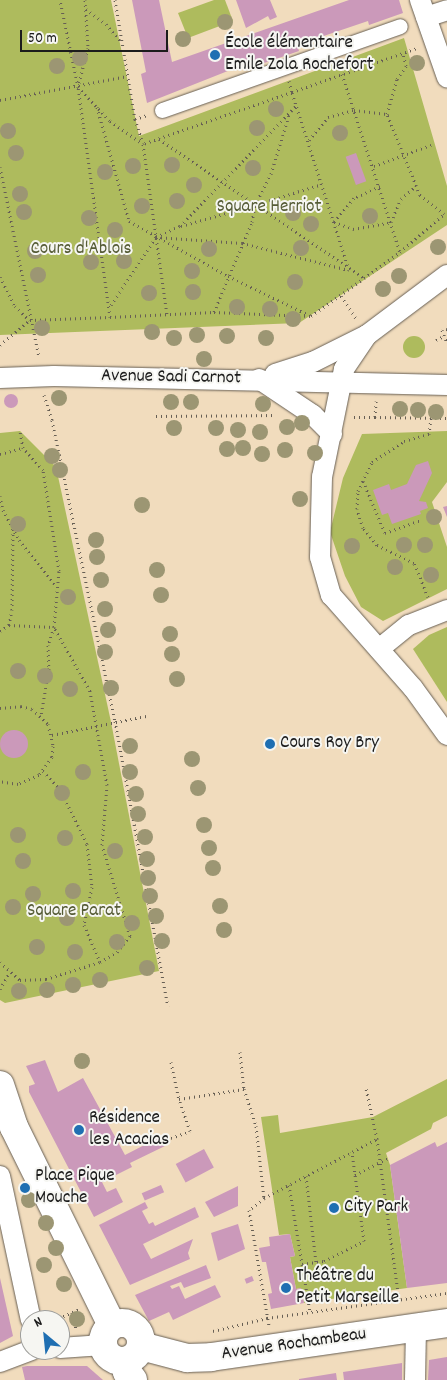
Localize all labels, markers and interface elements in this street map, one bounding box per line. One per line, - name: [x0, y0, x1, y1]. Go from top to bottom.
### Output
- scale bar: [22, 20, 170, 52]
- text: 50 m: [28, 28, 57, 50]
- place label: École élémentaire Emile Zola Rochefort: [225, 33, 374, 77]
- marker: École élémentaire Emile Zola Rochefort: [209, 49, 221, 61]
- park label: Square Herriot: [217, 197, 321, 219]
- park label: Cours d'Ablois: [30, 239, 132, 261]
- street label: Avenue Sadi Carnot: [101, 365, 241, 391]
- place label: Cours Roy Bry: [280, 733, 379, 755]
- marker: Cours Roy Bry: [264, 738, 276, 750]
- park label: Square Parat: [27, 901, 121, 923]
- place label: Résidence les Acacias: [89, 1108, 169, 1152]
- marker: Résidence les Acacias: [73, 1124, 85, 1136]
- place label: Place Pique Mouche: [35, 1166, 115, 1210]
- marker: Place Pique Mouche: [19, 1182, 31, 1194]
- place label: City Park: [344, 1197, 408, 1219]
- marker: City Park: [328, 1202, 340, 1214]
- place label: Théâtre du Petit Marseille: [296, 1266, 399, 1310]
- marker: Théâtre du Petit Marseille: [280, 1282, 292, 1294]
- north arrow: [20, 1310, 70, 1360]
- text: N: [31, 1312, 46, 1333]
- street label: Avenue Rochambeau: [220, 1324, 368, 1366]

